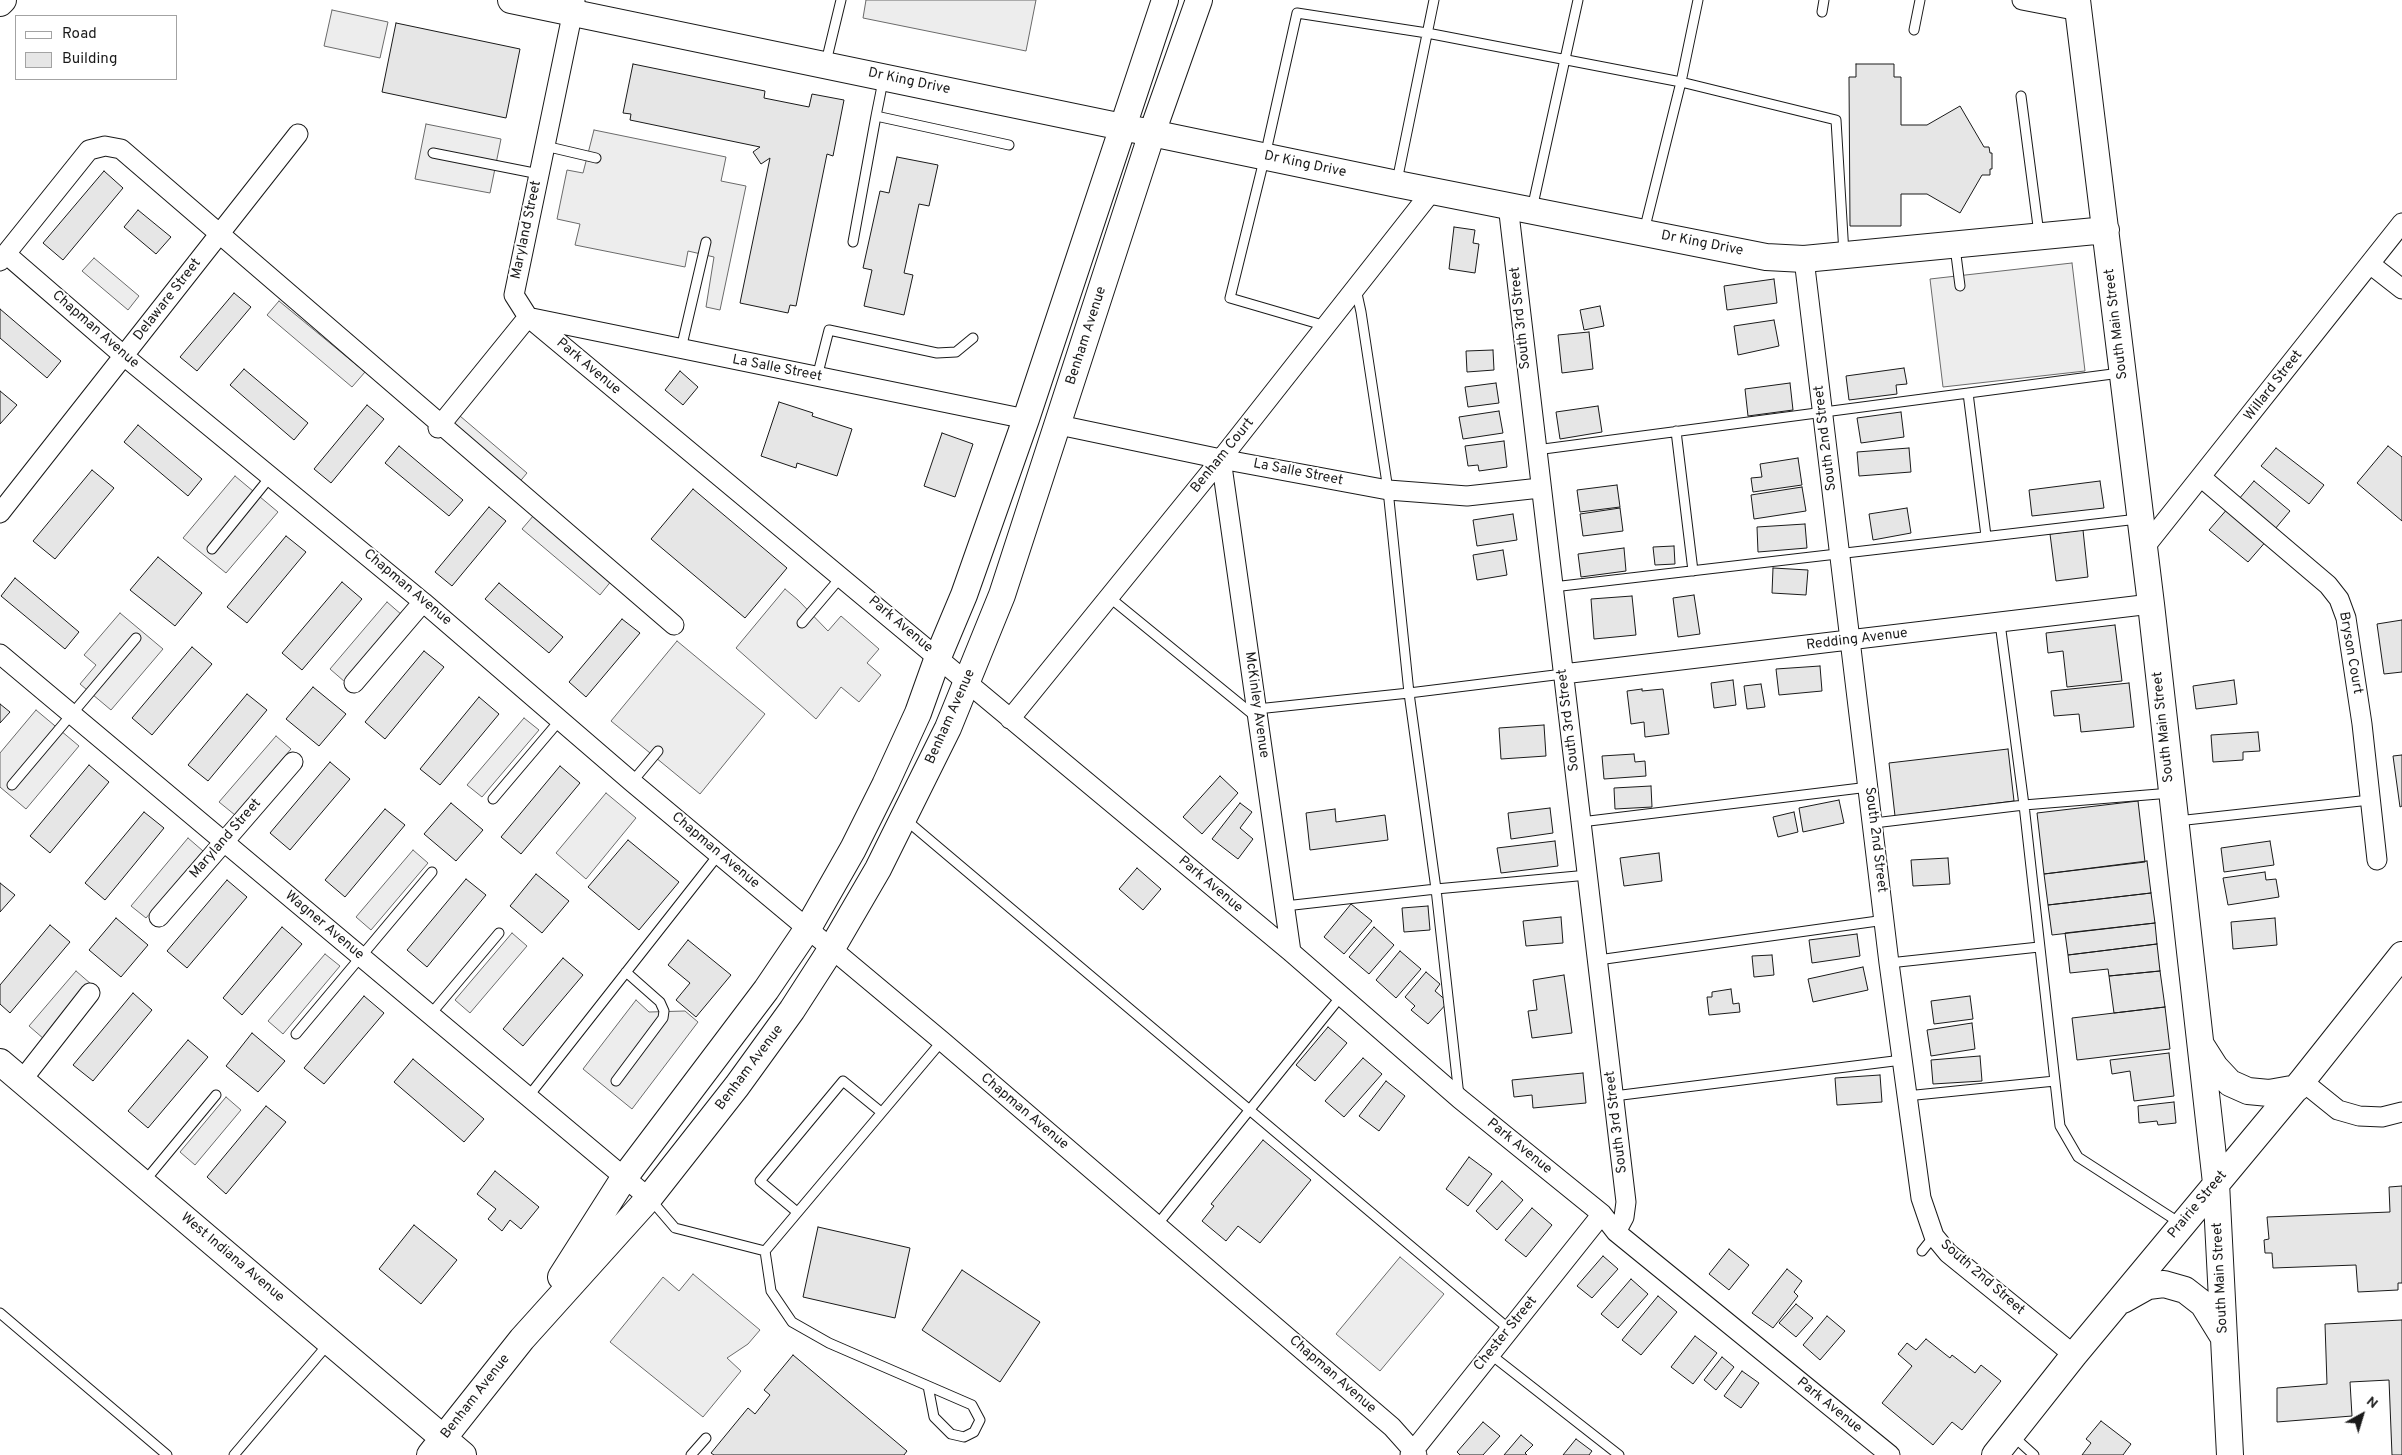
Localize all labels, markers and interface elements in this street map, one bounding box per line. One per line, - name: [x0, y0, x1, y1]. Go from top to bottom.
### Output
- legend: [15, 15, 178, 80]
- text: Road: [62, 25, 97, 44]
- text: Building: [62, 50, 117, 69]
- street label: Dr King Drive: [866, 65, 952, 99]
- street label: Dr King Drive: [1262, 148, 1348, 182]
- street label: Maryland Street: [508, 179, 546, 281]
- street label: Dr King Drive: [1659, 228, 1745, 260]
- street label: Delaware Street: [131, 256, 205, 344]
- street label: South 3rd Street: [1507, 266, 1535, 370]
- street label: South Main Street: [2102, 268, 2132, 380]
- street label: Benham Avenue: [1063, 285, 1111, 387]
- street label: Chapman Avenue: [48, 288, 142, 372]
- street label: Park Avenue: [552, 335, 624, 399]
- street label: Willard Street: [2241, 347, 2307, 425]
- street label: La Salle Street: [731, 352, 823, 386]
- street label: South 2nd Street: [1811, 384, 1841, 492]
- street label: Benham Court: [1188, 415, 1258, 497]
- street label: La Salle Street: [1252, 456, 1344, 490]
- street label: Chapman Avenue: [360, 546, 454, 630]
- street label: Park Avenue: [864, 593, 936, 657]
- street label: Bryson Court: [2335, 611, 2365, 695]
- street label: Redding Avenue: [1805, 625, 1909, 655]
- street label: McKinley Avenue: [1240, 651, 1272, 759]
- street label: Benham Avenue: [923, 667, 979, 767]
- street label: South 3rd Street: [1554, 668, 1584, 772]
- street label: South Main Street: [2150, 671, 2178, 783]
- street label: South 2nd Street: [1860, 786, 1890, 894]
- street label: Maryland Street: [187, 796, 265, 882]
- street label: Chapman Avenue: [668, 809, 762, 893]
- street label: Park Avenue: [1174, 853, 1246, 917]
- street label: Wagner Avenue: [281, 888, 367, 964]
- street label: Benham Avenue: [713, 1022, 787, 1114]
- street label: Chapman Avenue: [977, 1070, 1071, 1154]
- street label: South 3rd Street: [1602, 1070, 1632, 1174]
- street label: Park Avenue: [1483, 1116, 1555, 1178]
- street label: Prairie Street: [2165, 1168, 2231, 1242]
- street label: West Indiana Avenue: [177, 1210, 287, 1306]
- street label: South Main Street: [2210, 1222, 2232, 1334]
- street label: South 2nd Street: [1936, 1237, 2028, 1319]
- street label: Chester Street: [1471, 1293, 1541, 1375]
- street label: Chapman Avenue: [1285, 1333, 1379, 1417]
- street label: Benham Avenue: [438, 1352, 514, 1442]
- street label: Park Avenue: [1793, 1375, 1865, 1437]
- north arrow: [2337, 1390, 2387, 1440]
- text: N: [2362, 1393, 2381, 1413]

